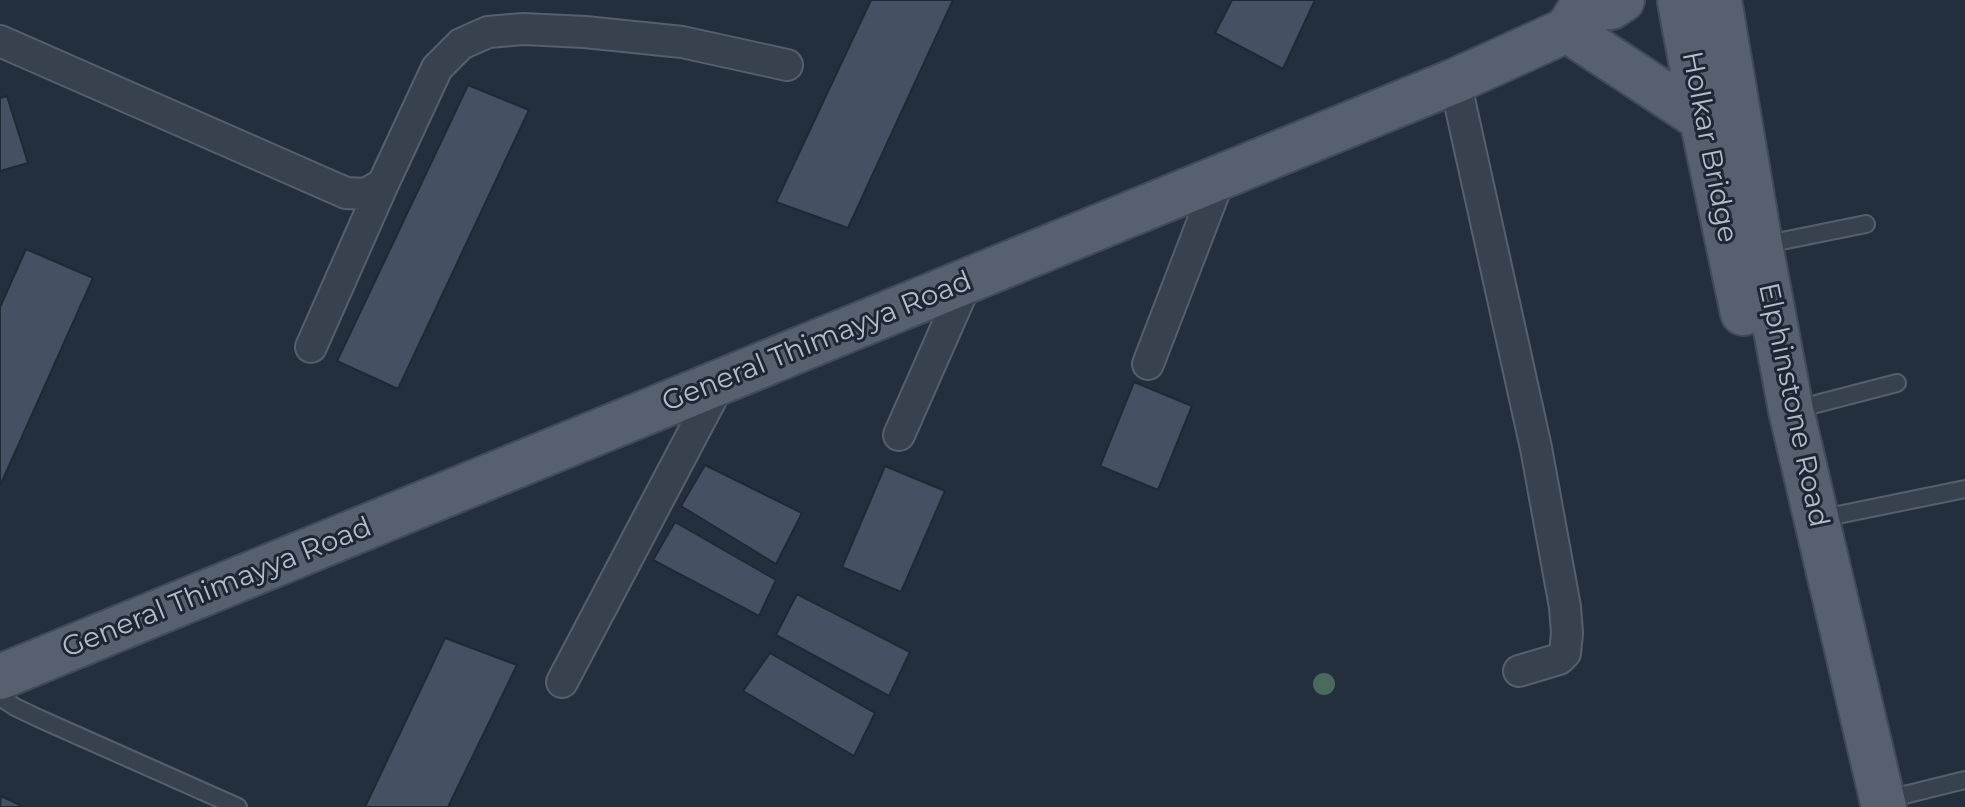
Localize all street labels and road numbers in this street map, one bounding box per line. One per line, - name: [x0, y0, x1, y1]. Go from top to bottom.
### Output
- street label: Holkar Bridge: [1674, 49, 1744, 245]
- street label: General Thimayya Road: [657, 264, 977, 420]
- street label: Elphinstone Road: [1751, 280, 1835, 530]
- street label: General Thimayya Road: [57, 510, 377, 666]

